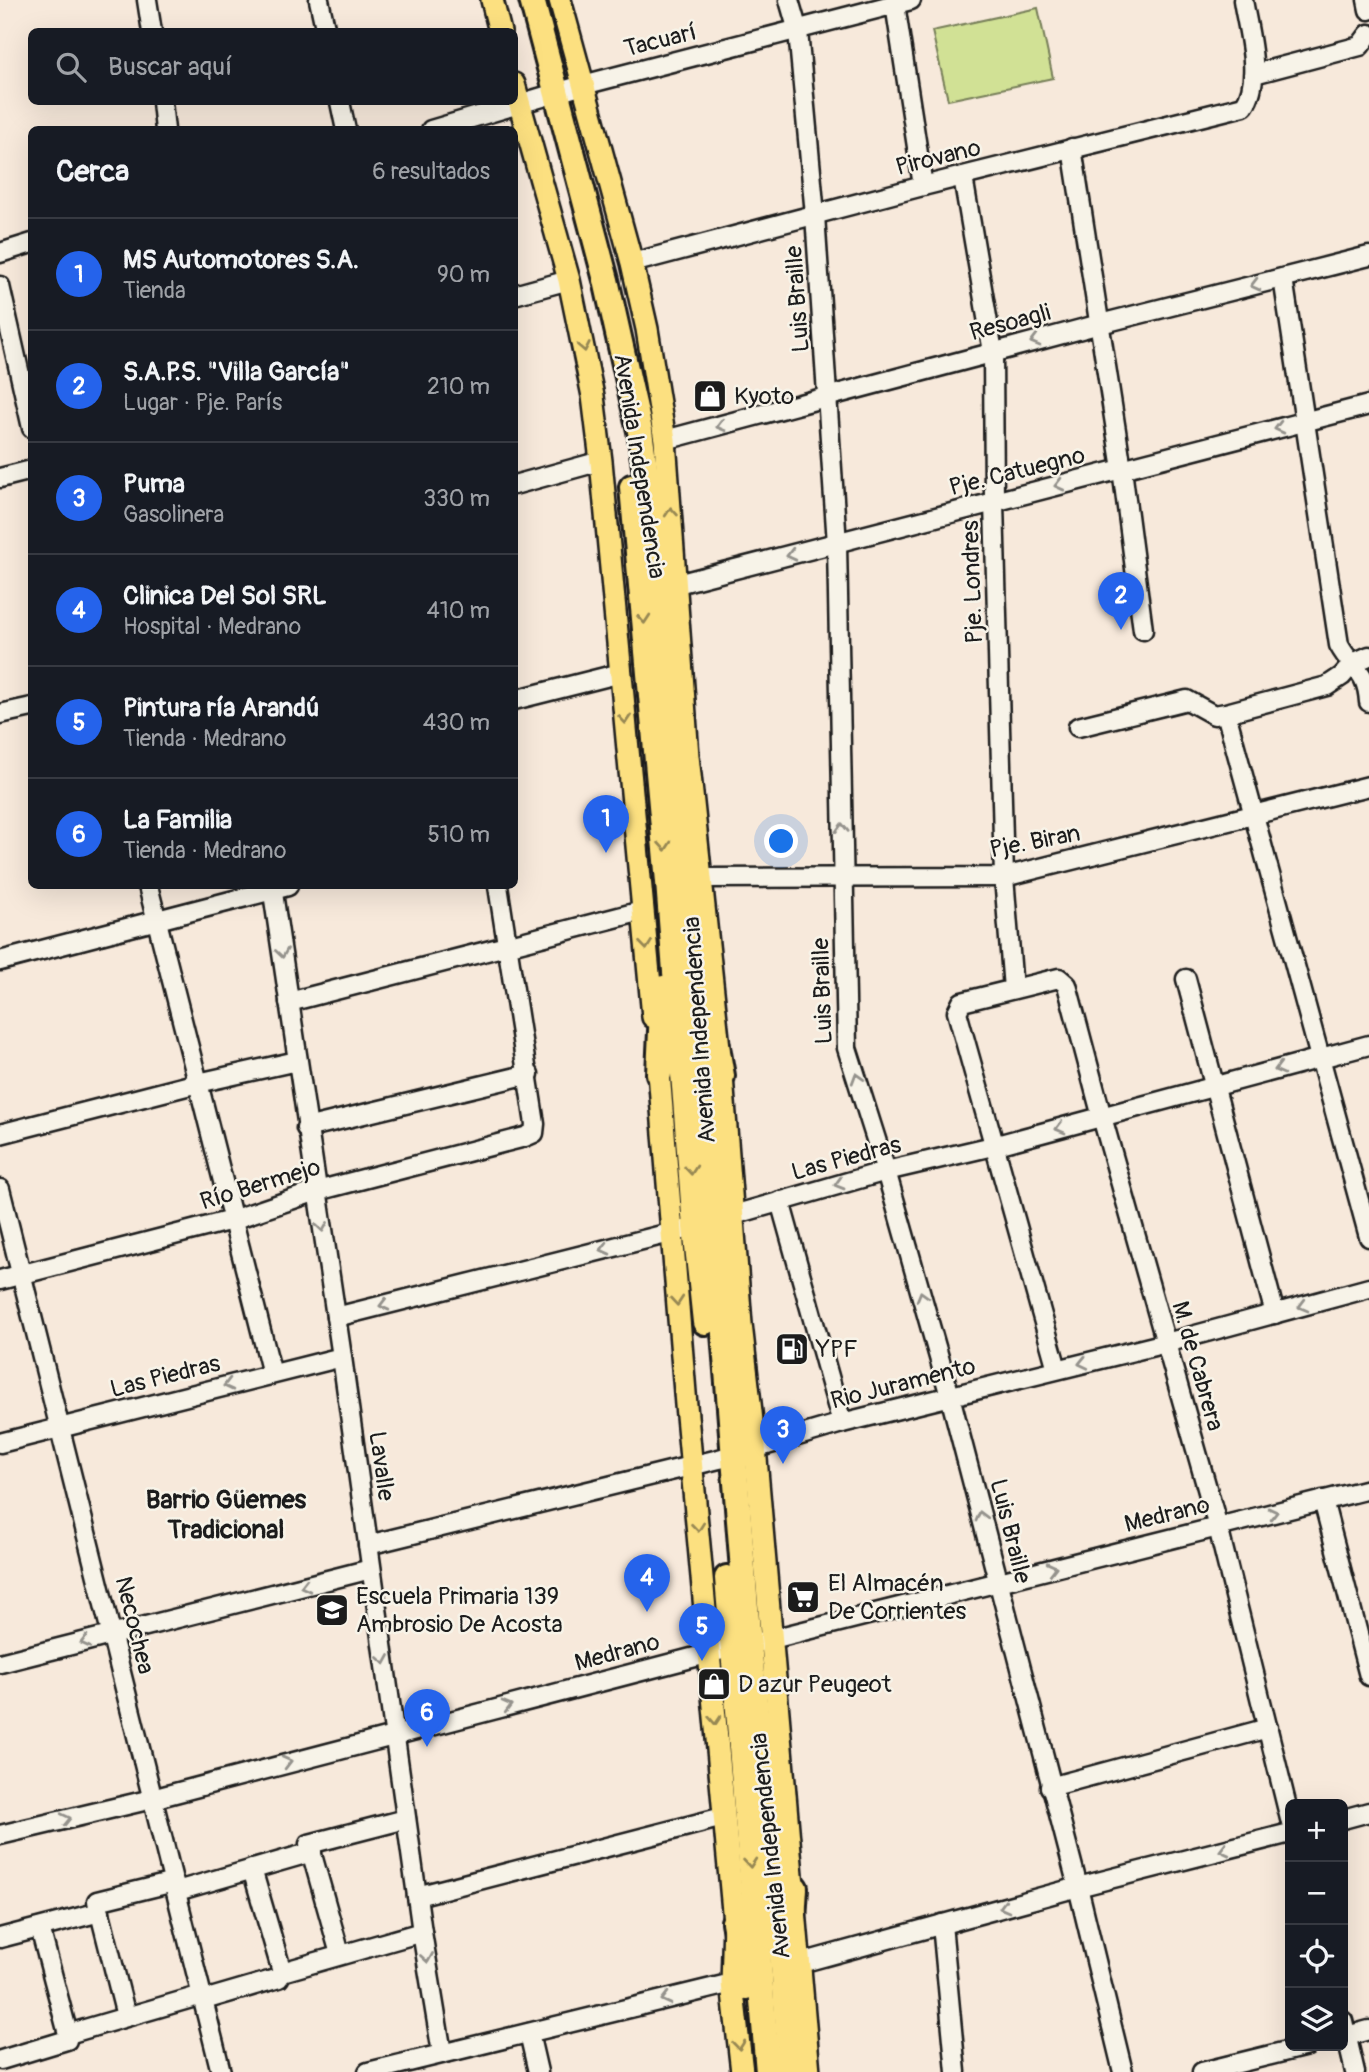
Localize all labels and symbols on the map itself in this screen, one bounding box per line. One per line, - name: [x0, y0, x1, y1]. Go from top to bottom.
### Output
- street label: Tacuarí: [621, 17, 699, 63]
- street label: Pirovano: [893, 133, 984, 182]
- street label: Luis Braille: [779, 245, 816, 353]
- one-way arrow: [1250, 277, 1262, 291]
- street label: Resoagli: [967, 298, 1054, 347]
- one-way arrow: [1029, 333, 1041, 347]
- one-way arrow: [575, 341, 590, 353]
- street label: Avenida Independencia: [607, 352, 672, 581]
- shop icon: Kyoto: [691, 377, 729, 415]
- place label: Kyoto: [734, 382, 794, 411]
- one-way arrow: [715, 418, 727, 432]
- one-way arrow: [1273, 420, 1285, 435]
- street label: Pje. Catuegno: [946, 441, 1088, 502]
- one-way arrow: [1053, 477, 1065, 491]
- one-way arrow: [664, 506, 679, 517]
- street label: Pje. Londres: [956, 520, 989, 644]
- one-way arrow: [786, 547, 798, 561]
- pin: 2: [1098, 572, 1144, 630]
- one-way arrow: [636, 614, 651, 625]
- one-way arrow: [617, 714, 632, 725]
- pin: 1: [583, 795, 629, 853]
- street label: Pje. Biran: [987, 819, 1083, 864]
- one-way arrow: [835, 822, 850, 833]
- your location: [764, 824, 798, 858]
- one-way arrow: [657, 840, 672, 852]
- street label: Avenida Independencia: [677, 916, 722, 1144]
- street label: Luis Braille: [806, 937, 839, 1045]
- one-way arrow: [638, 940, 653, 951]
- one-way arrow: [274, 947, 289, 959]
- one-way arrow: [1274, 1061, 1286, 1075]
- one-way arrow: [851, 1072, 865, 1085]
- one-way arrow: [1054, 1120, 1066, 1134]
- street label: Las Piedras: [788, 1130, 904, 1187]
- street label: Río Bermejo: [196, 1152, 324, 1217]
- one-way arrow: [683, 1165, 698, 1176]
- one-way arrow: [834, 1176, 846, 1191]
- one-way arrow: [315, 1221, 330, 1232]
- one-way arrow: [599, 1241, 611, 1255]
- one-way arrow: [915, 1290, 930, 1302]
- one-way arrow: [669, 1295, 684, 1306]
- one-way arrow: [378, 1297, 390, 1311]
- street label: M. de Cabrera: [1165, 1298, 1230, 1434]
- one-way arrow: [1297, 1298, 1309, 1312]
- fuel station icon: YPF: [773, 1330, 811, 1368]
- place label: YPF: [815, 1335, 858, 1364]
- street label: Las Piedras: [107, 1349, 223, 1404]
- street label: Rio Juramento: [828, 1351, 979, 1415]
- one-way arrow: [1077, 1355, 1089, 1369]
- one-way arrow: [223, 1377, 235, 1391]
- pin: 3: [760, 1406, 806, 1464]
- street label: Lavalle: [362, 1429, 401, 1503]
- street label: Luis Braille: [984, 1476, 1038, 1587]
- district label: Barrio Güemes Tradicional: [146, 1484, 307, 1546]
- street label: Medrano: [1121, 1490, 1213, 1539]
- one-way arrow: [1267, 1507, 1279, 1521]
- one-way arrow: [975, 1510, 989, 1522]
- one-way arrow: [690, 1521, 705, 1533]
- pin: 4: [624, 1554, 670, 1612]
- one-way arrow: [1046, 1562, 1058, 1576]
- place label: El Almacén De Corrientes: [828, 1569, 966, 1626]
- street label: Necochea: [108, 1573, 161, 1677]
- one-way arrow: [299, 1577, 311, 1592]
- supermarket icon: El Almacén De Corrientes: [784, 1578, 822, 1616]
- place label: Escuela Primaria 139 Ambrosio De Acosta: [356, 1582, 563, 1639]
- school or university icon: Escuela Primaria 139 Ambrosio De Acosta: [313, 1591, 351, 1629]
- pin: 5: [679, 1603, 725, 1661]
- street label: Medrano: [571, 1627, 663, 1678]
- one-way arrow: [79, 1634, 91, 1648]
- one-way arrow: [377, 1655, 392, 1666]
- shop icon: D azur Peugeot: [695, 1665, 733, 1703]
- place label: D azur Peugeot: [738, 1670, 892, 1699]
- pin: 6: [404, 1689, 450, 1747]
- one-way arrow: [501, 1700, 513, 1714]
- one-way arrow: [707, 1715, 722, 1726]
- street label: Avenida Independencia: [744, 1731, 797, 1960]
- one-way arrow: [281, 1756, 293, 1770]
- one-way arrow: [60, 1813, 72, 1827]
- one-way arrow: [1218, 1842, 1230, 1856]
- one-way arrow: [742, 1858, 757, 1869]
- one-way arrow: [998, 1899, 1010, 1913]
- one-way arrow: [419, 1953, 434, 1964]
- one-way arrow: [660, 1991, 672, 2006]
- one-way arrow: [731, 2039, 746, 2050]

